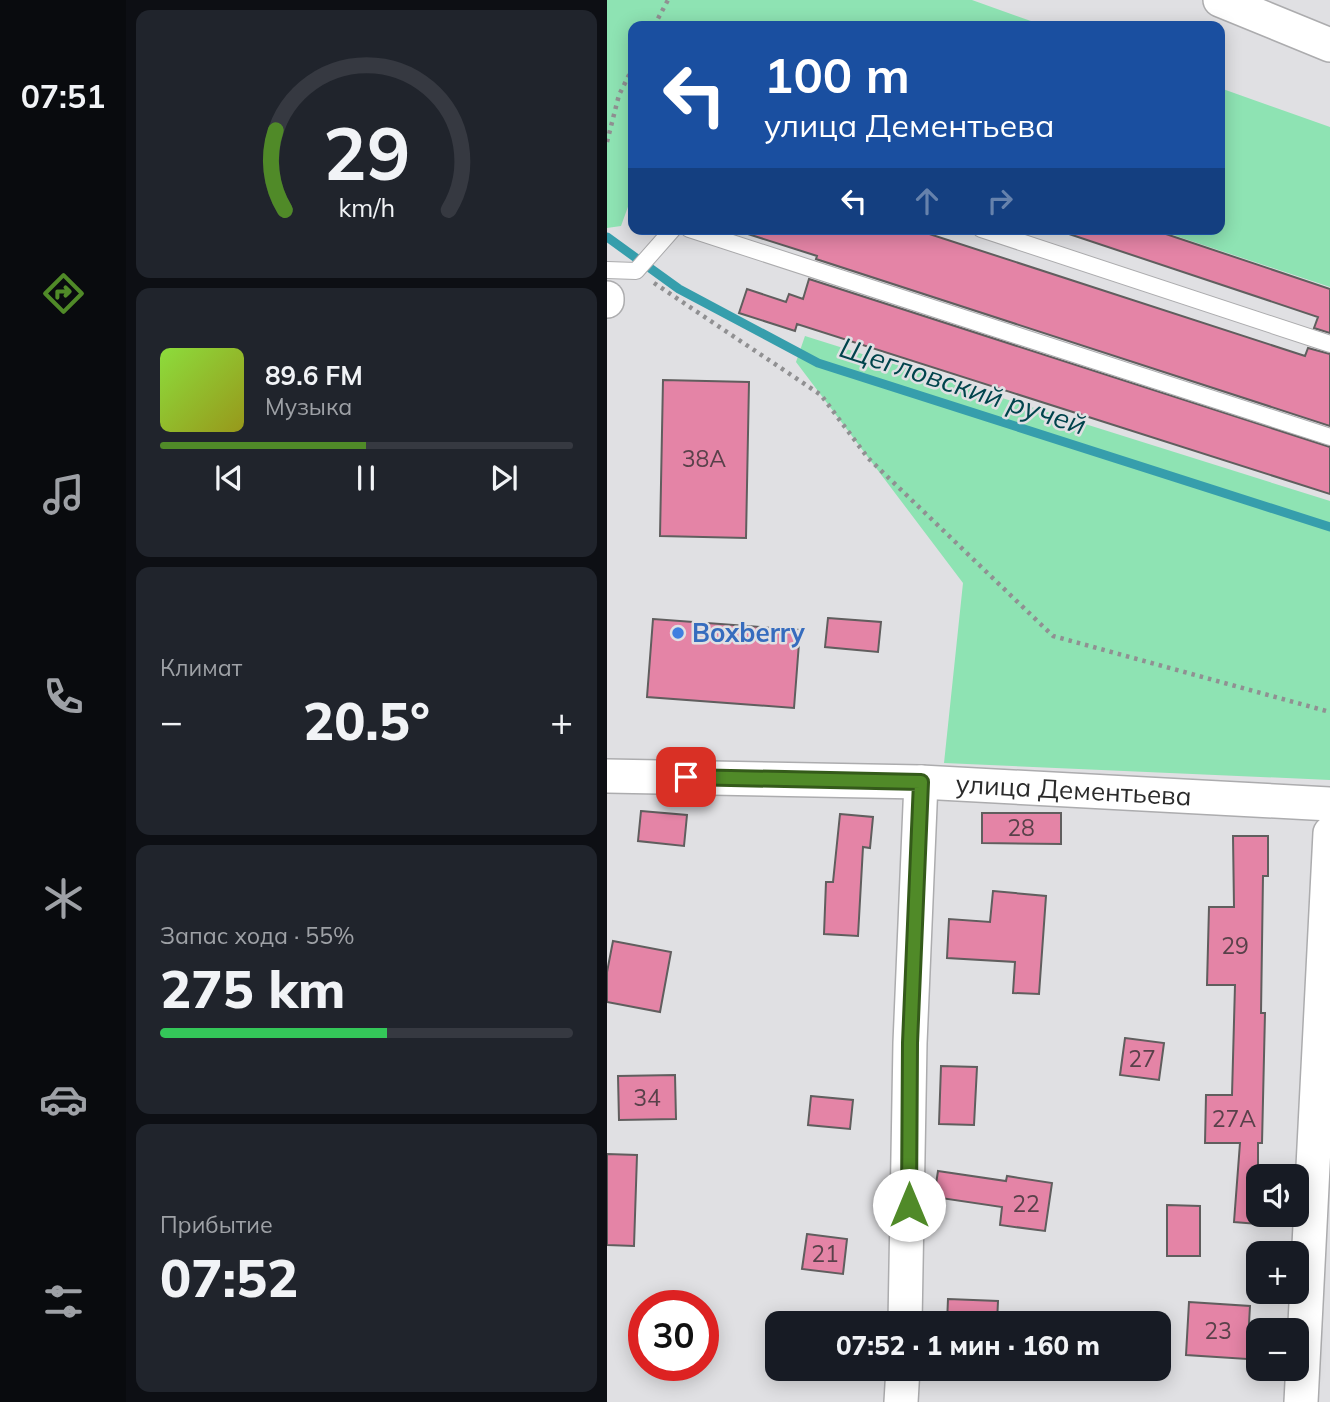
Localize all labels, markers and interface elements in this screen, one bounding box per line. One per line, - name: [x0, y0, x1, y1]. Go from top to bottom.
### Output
- text: 100 m: [764, 44, 910, 105]
- icon: left: [649, 49, 740, 140]
- text: 07:51: [21, 76, 105, 116]
- text: улица Дементьева: [764, 105, 1055, 145]
- text: 29: [323, 108, 410, 199]
- icon: left: [835, 182, 873, 220]
- icon: ahead: [908, 182, 946, 220]
- icon: right: [981, 182, 1019, 220]
- text: km/h: [338, 192, 395, 223]
- icon: directions: [39, 269, 88, 318]
- water label: Щегловский ручей: [836, 329, 1091, 442]
- text: 89.6 FM: [265, 359, 363, 392]
- text: Музыка: [265, 392, 352, 421]
- house number: 38А: [682, 444, 726, 473]
- icon: previous: [210, 459, 248, 497]
- icon: pause: [347, 459, 385, 497]
- icon: next: [485, 459, 523, 497]
- icon: music: [39, 470, 88, 519]
- place label: Boxberry: [692, 616, 806, 649]
- marker: Boxberry: [670, 625, 686, 641]
- text: Климат: [160, 653, 242, 682]
- icon: phone: [39, 672, 88, 721]
- text: 20.5°: [303, 688, 430, 753]
- text: −: [160, 697, 183, 745]
- text: +: [550, 697, 573, 745]
- pin: [656, 747, 716, 807]
- icon: arrive: [667, 758, 705, 796]
- street label: улица Дементьева: [955, 767, 1193, 813]
- house number: 28: [1007, 813, 1035, 842]
- icon: climate: [39, 874, 88, 923]
- text: Запас хода · 55%: [160, 921, 355, 950]
- house number: 29: [1221, 931, 1249, 960]
- text: 275 km: [160, 956, 345, 1021]
- house number: 27: [1128, 1044, 1156, 1073]
- icon: car: [39, 1075, 88, 1124]
- house number: 34: [633, 1083, 661, 1112]
- house number: 27А: [1212, 1104, 1256, 1133]
- map controls: [1246, 1164, 1309, 1381]
- button: sound: [1246, 1164, 1309, 1227]
- position arrow: [872, 1168, 946, 1242]
- house number: 22: [1012, 1189, 1040, 1218]
- text: Прибытие: [160, 1210, 273, 1239]
- house number: 21: [811, 1239, 839, 1268]
- button: +: [1246, 1241, 1309, 1304]
- text: 07:52: [160, 1245, 298, 1310]
- icon: filters: [39, 1277, 88, 1326]
- speed limit sign: 30: [628, 1290, 719, 1381]
- house number: 23: [1204, 1316, 1232, 1345]
- button: −: [1246, 1318, 1309, 1381]
- text: 07:52 · 1 мин · 160 m: [836, 1329, 1100, 1362]

